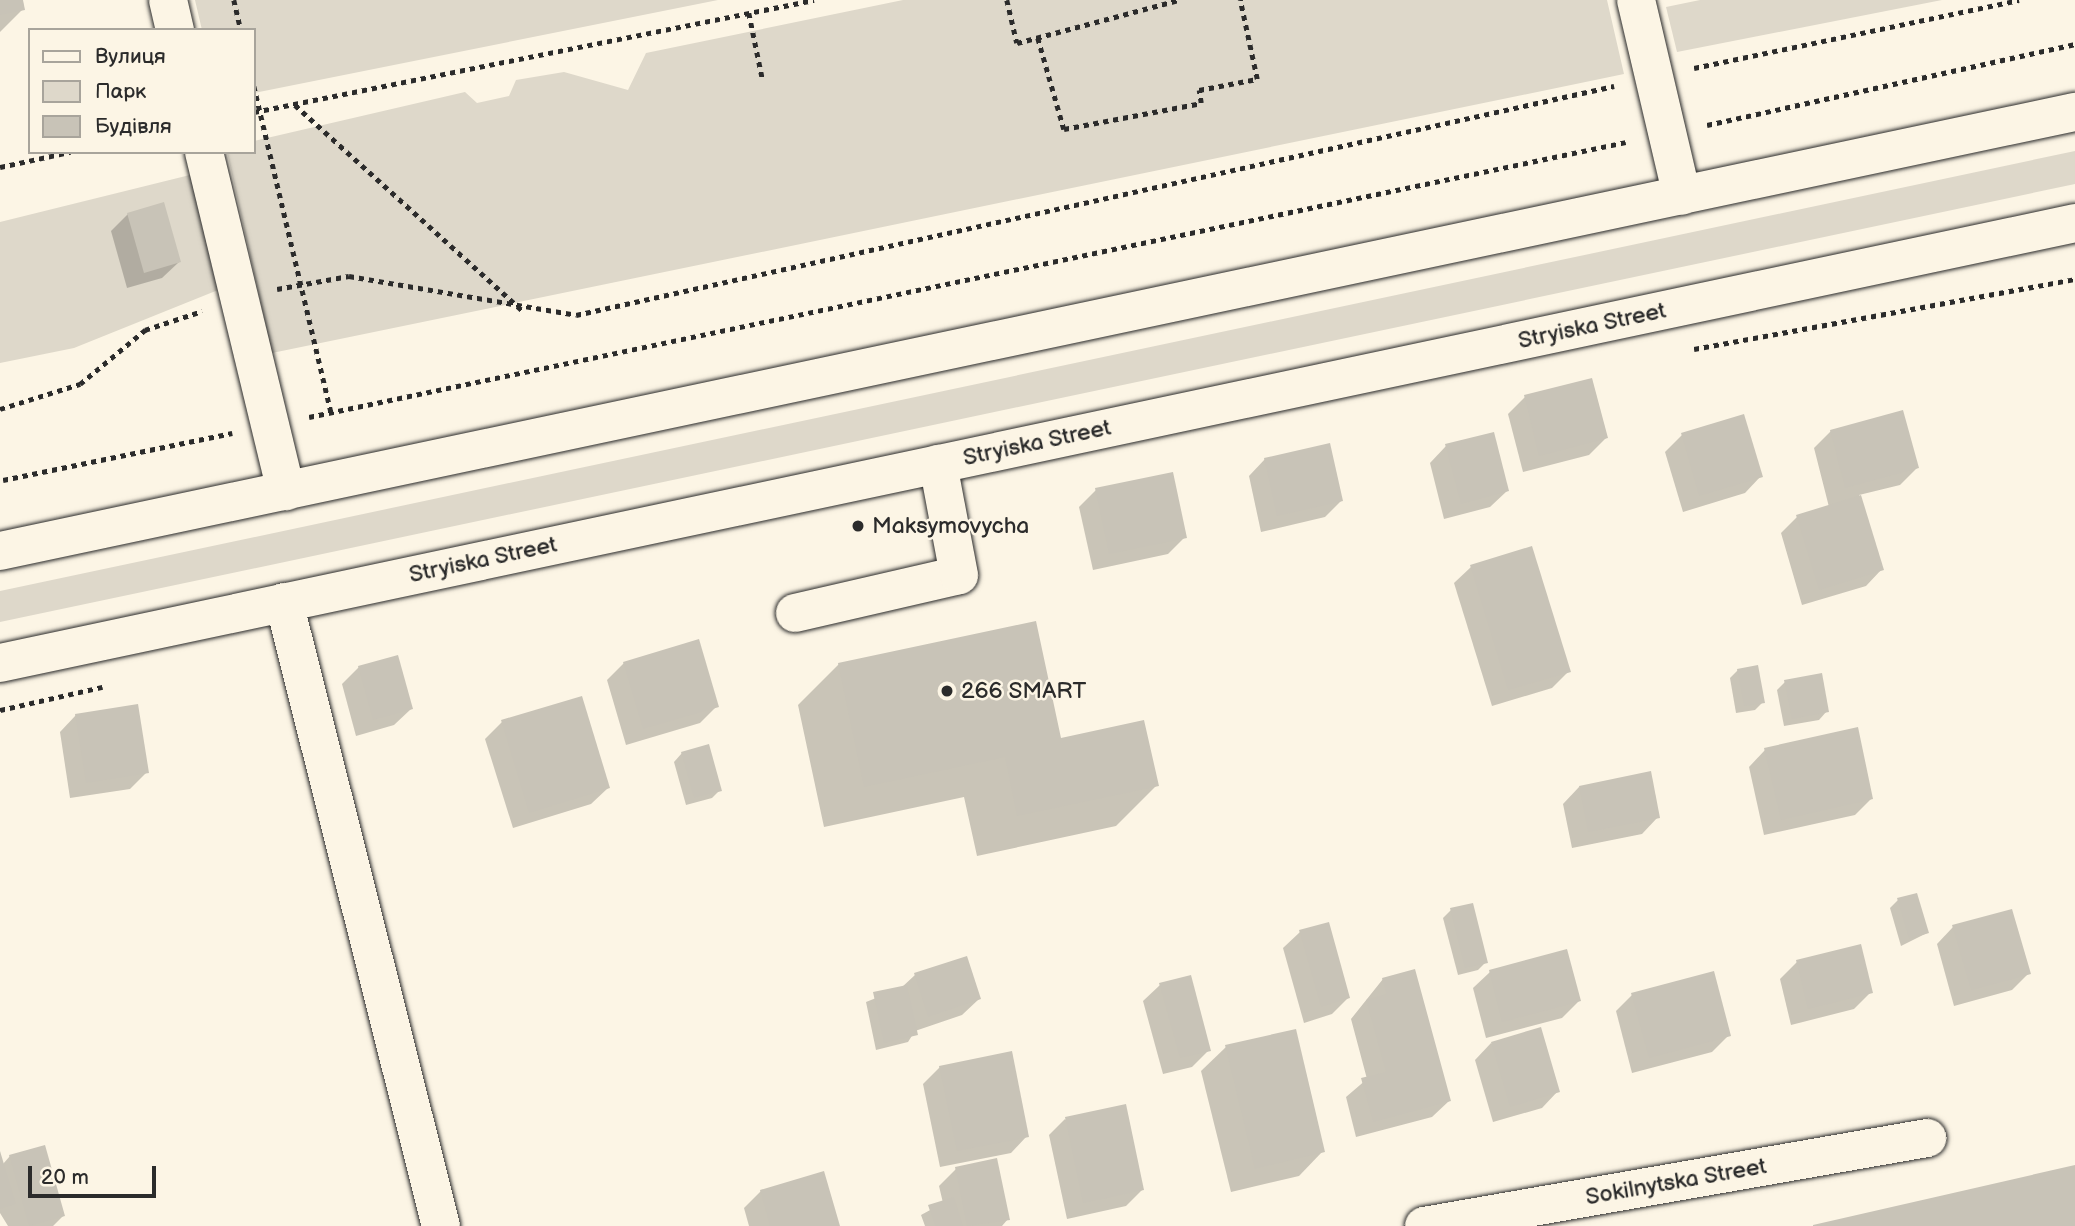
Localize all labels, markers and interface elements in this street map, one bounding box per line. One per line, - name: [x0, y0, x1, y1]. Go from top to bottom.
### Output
- legend: [28, 28, 256, 154]
- text: Вулиця: [95, 44, 166, 69]
- text: Парк: [95, 79, 146, 104]
- text: Будівля: [95, 114, 172, 139]
- street label: Stryiska Street: [1515, 297, 1669, 355]
- street label: Stryiska Street: [960, 414, 1114, 472]
- place label: Maksymovycha: [872, 512, 1029, 540]
- marker: Maksymovycha: [850, 518, 866, 534]
- street label: Stryiska Street: [406, 531, 560, 589]
- place label: 266 SMART: [961, 677, 1087, 705]
- marker: 266 SMART: [939, 683, 955, 699]
- scale bar: [32, 1152, 159, 1196]
- street label: Sokilnytska Street: [1583, 1152, 1769, 1212]
- text: 20 m: [41, 1165, 89, 1190]

